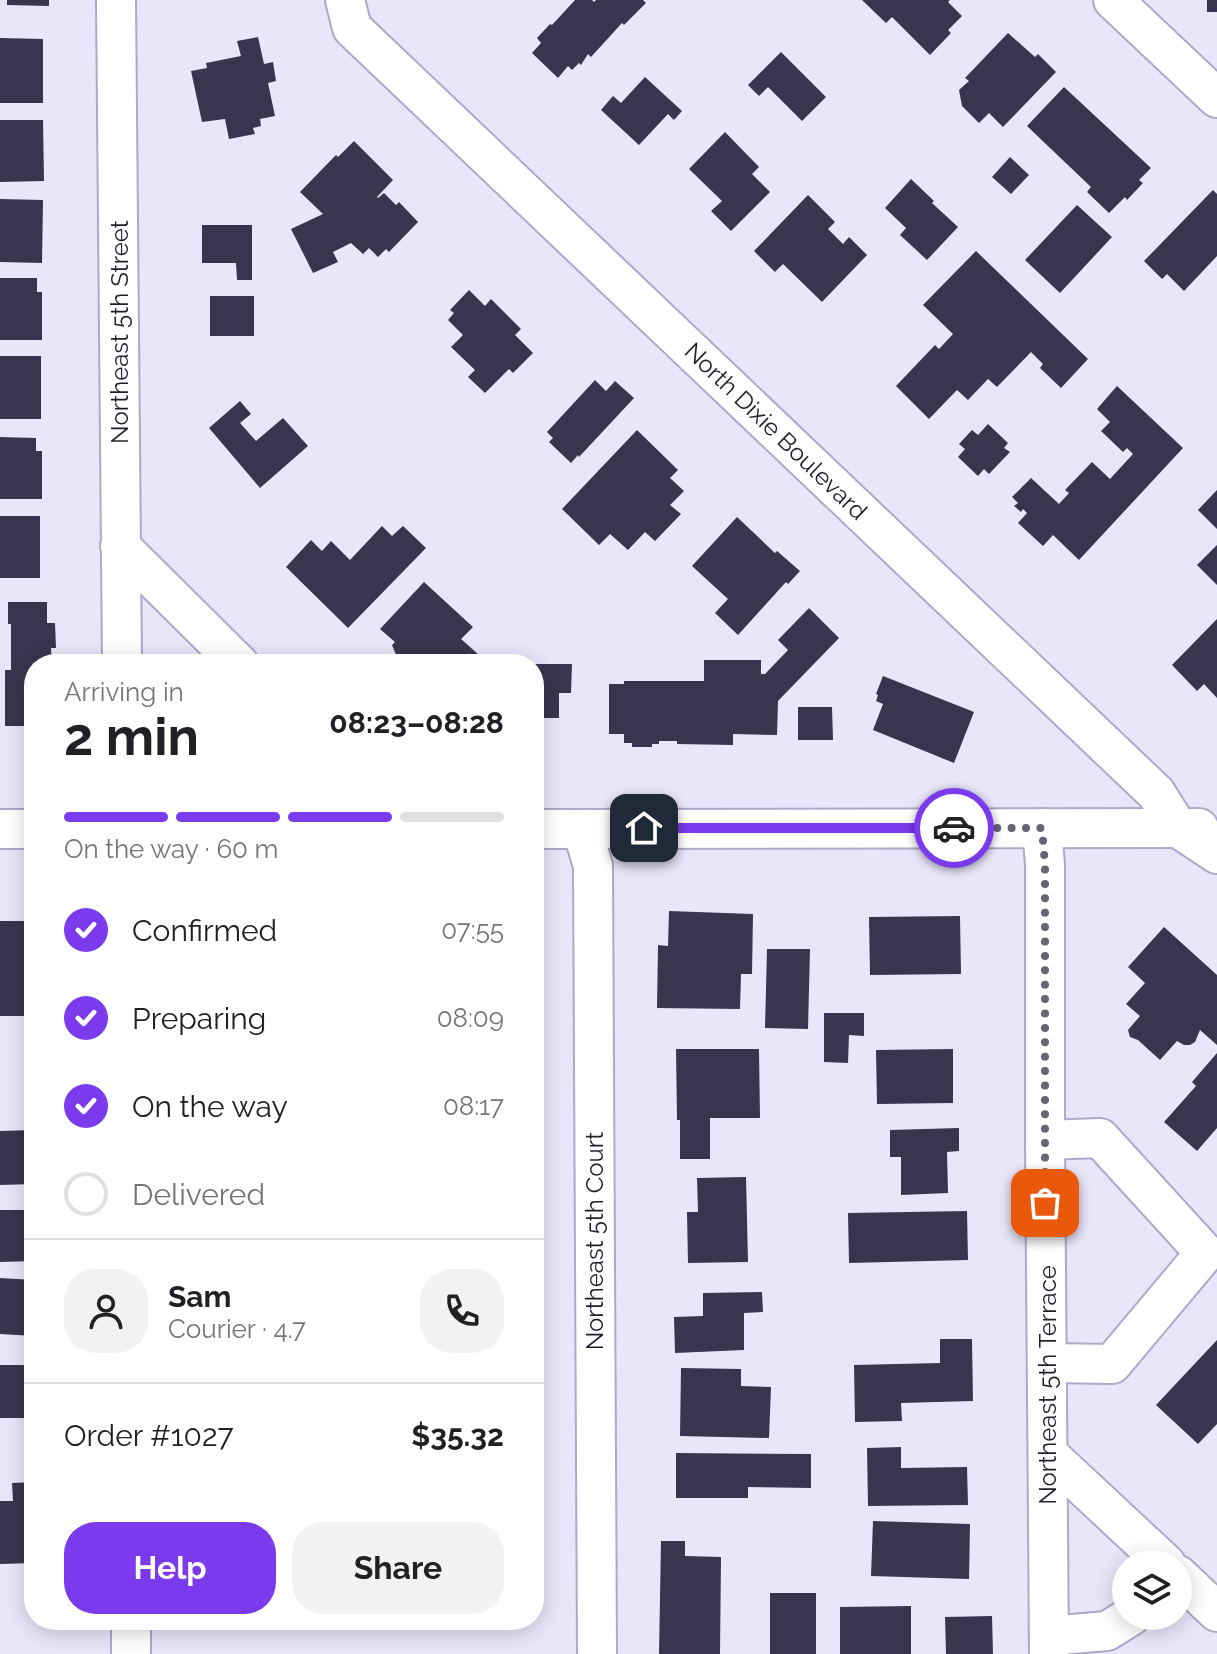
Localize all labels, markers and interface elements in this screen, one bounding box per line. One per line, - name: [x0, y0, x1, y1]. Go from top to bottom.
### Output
- street label: Northeast 5th Street: [105, 220, 134, 444]
- street label: North Dixie Boulevard: [679, 336, 873, 526]
- text: Arriving in: [64, 677, 184, 707]
- text: 08:23–08:28: [329, 705, 504, 740]
- text: 2 min: [64, 706, 199, 767]
- courier: [914, 788, 994, 868]
- pin: [610, 794, 678, 862]
- icon: home: [622, 806, 666, 850]
- icon: car: [932, 806, 976, 850]
- text: On the way · 60 m: [64, 834, 279, 864]
- icon: check: [64, 908, 108, 952]
- text: Confirmed: [132, 913, 277, 948]
- text: 07:55: [441, 915, 504, 945]
- icon: check: [64, 996, 108, 1040]
- text: Preparing: [132, 1001, 266, 1036]
- text: 08:09: [437, 1003, 504, 1033]
- icon: check: [64, 1084, 108, 1128]
- text: On the way: [132, 1089, 288, 1124]
- text: 08:17: [443, 1091, 504, 1121]
- street label: Northeast 5th Court: [580, 1132, 609, 1350]
- pin: [1011, 1169, 1079, 1237]
- text: Delivered: [132, 1177, 265, 1212]
- icon: bag: [1023, 1181, 1067, 1225]
- street label: Northeast 5th Terrace: [1033, 1265, 1062, 1505]
- button: person: [64, 1269, 148, 1353]
- button: phone: [420, 1269, 504, 1353]
- text: Sam: [168, 1279, 231, 1314]
- text: Courier · 4.7: [168, 1314, 306, 1344]
- text: Order #1027: [64, 1418, 234, 1453]
- text: $35.32: [411, 1418, 504, 1453]
- button: Help: [64, 1522, 276, 1614]
- button: Share: [292, 1522, 504, 1614]
- map controls: [1112, 1550, 1192, 1630]
- button: layers: [1112, 1550, 1192, 1630]

